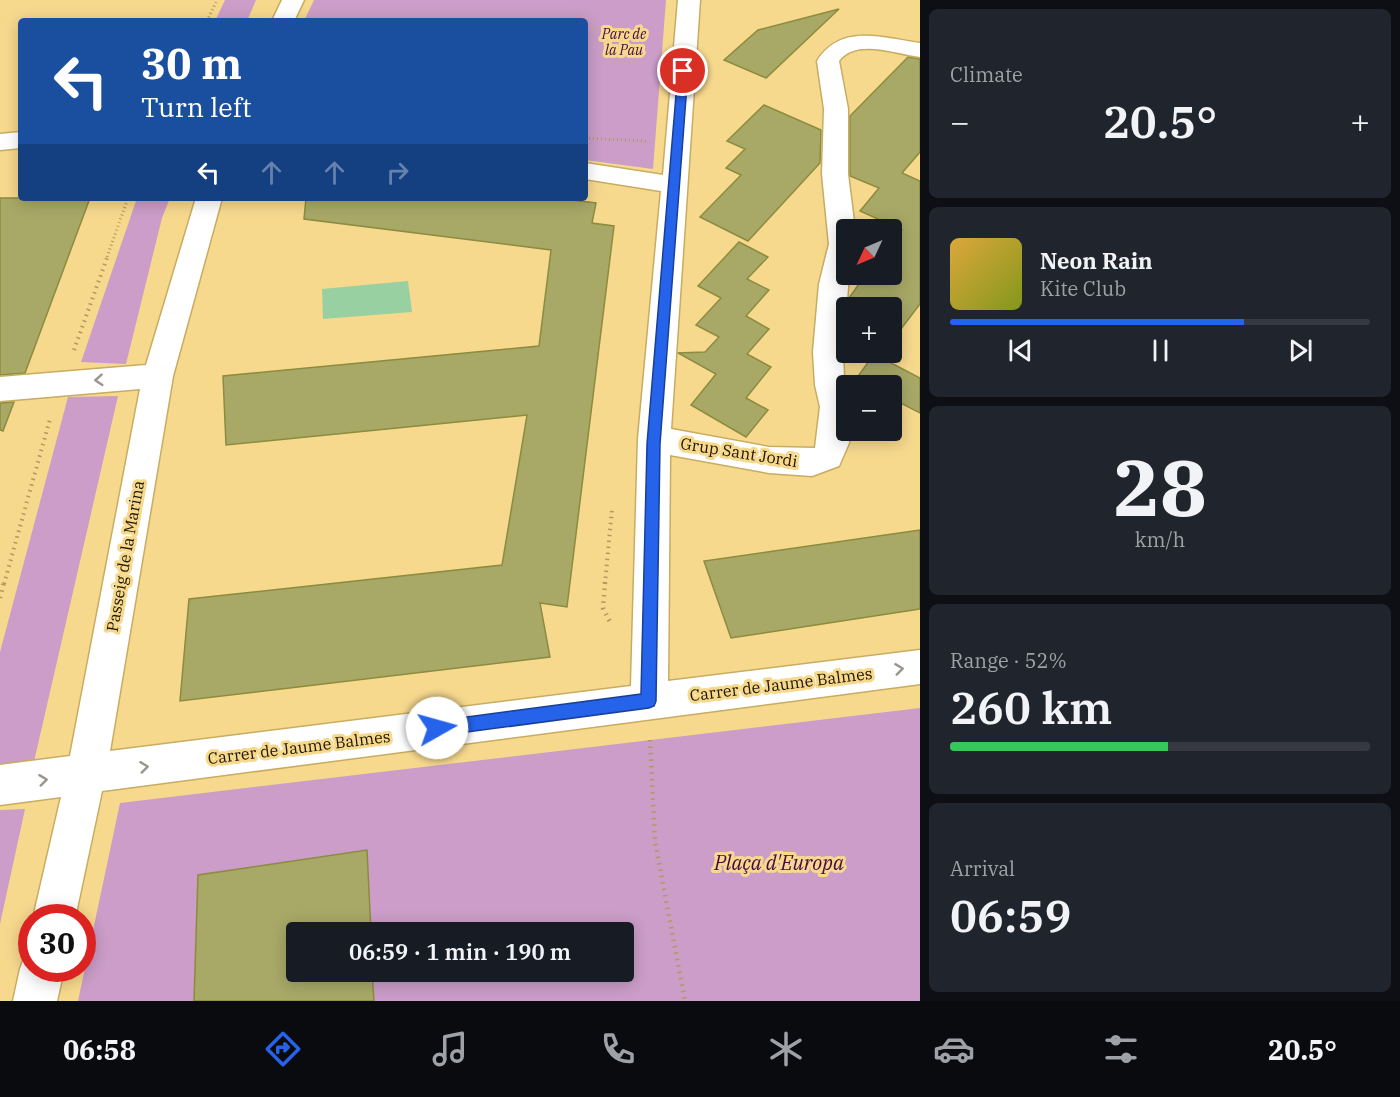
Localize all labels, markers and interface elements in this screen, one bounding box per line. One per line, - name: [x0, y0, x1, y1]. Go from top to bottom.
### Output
- park label: Parc de la Pau: [601, 25, 647, 59]
- text: 30 m: [141, 36, 242, 91]
- icon: left: [42, 42, 120, 120]
- pin: [657, 45, 708, 96]
- icon: arrive: [666, 54, 699, 87]
- text: Climate: [950, 61, 1023, 88]
- text: Turn left: [141, 89, 252, 124]
- text: 20.5°: [1103, 92, 1217, 150]
- text: −: [950, 100, 970, 143]
- text: +: [1350, 100, 1370, 143]
- icon: left: [192, 156, 225, 189]
- icon: ahead: [255, 156, 288, 189]
- icon: ahead: [318, 156, 351, 189]
- icon: right: [381, 156, 414, 189]
- north arrow: [836, 219, 902, 285]
- map controls: [836, 219, 902, 441]
- text: Neon Rain: [1040, 246, 1153, 275]
- text: Kite Club: [1040, 275, 1126, 302]
- button: +: [836, 297, 902, 363]
- icon: previous: [1004, 334, 1037, 367]
- icon: pause: [1144, 334, 1177, 367]
- icon: next: [1284, 334, 1317, 367]
- one-way arrow: [95, 373, 104, 386]
- button: −: [836, 375, 902, 441]
- street label: Grup Sant Jordi: [679, 433, 799, 471]
- text: 28: [1113, 436, 1207, 537]
- street label: Passeig de la Marina: [102, 479, 148, 633]
- text: km/h: [1135, 526, 1185, 553]
- text: Range · 52%: [950, 647, 1067, 674]
- street label: Carrer de Jaume Balmes: [689, 663, 873, 705]
- one-way arrow: [895, 664, 904, 676]
- text: 260 km: [950, 678, 1112, 736]
- position arrow: [405, 696, 469, 760]
- street label: Carrer de Jaume Balmes: [207, 726, 391, 768]
- one-way arrow: [139, 761, 148, 774]
- one-way arrow: [38, 774, 47, 787]
- park label: Plaça d'Europa: [713, 849, 844, 876]
- text: Arrival: [950, 855, 1015, 882]
- text: 06:59: [950, 886, 1071, 944]
- speed limit sign: 30: [18, 904, 96, 982]
- text: 06:59 · 1 min · 190 m: [349, 937, 571, 966]
- icon: directions: [262, 1028, 304, 1070]
- icon: music: [429, 1028, 471, 1070]
- icon: phone: [597, 1028, 639, 1070]
- icon: climate: [765, 1028, 807, 1070]
- icon: car: [933, 1028, 975, 1070]
- icon: filters: [1100, 1028, 1142, 1070]
- text: 06:58: [63, 1032, 136, 1067]
- text: 20.5°: [1268, 1032, 1337, 1067]

